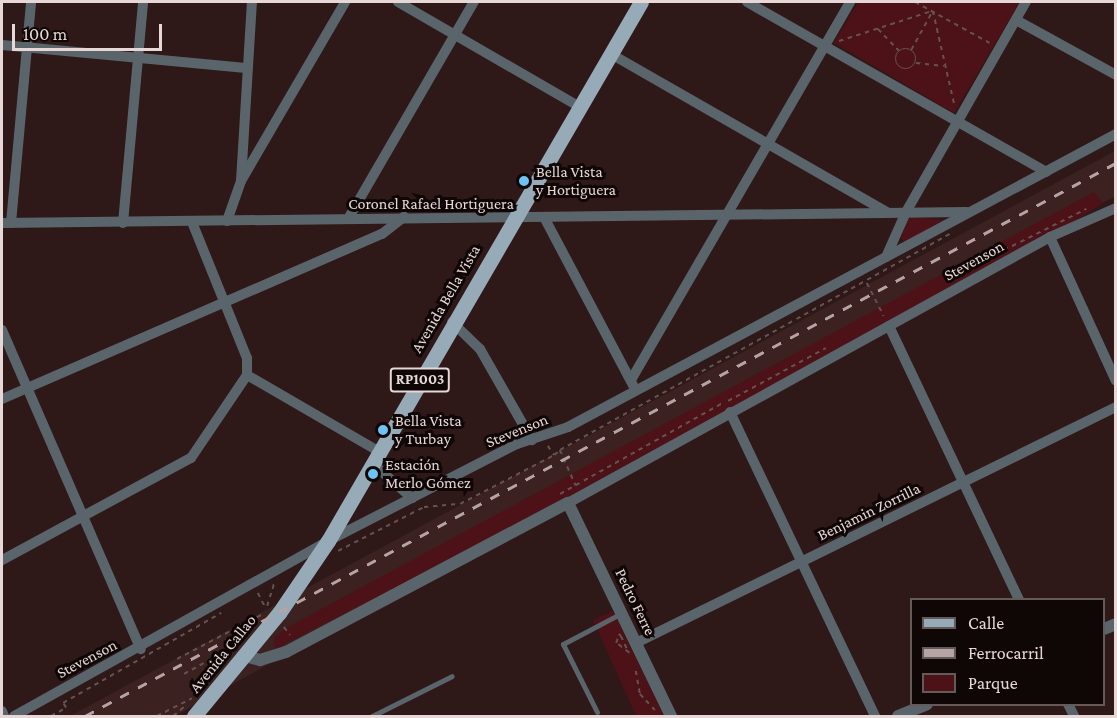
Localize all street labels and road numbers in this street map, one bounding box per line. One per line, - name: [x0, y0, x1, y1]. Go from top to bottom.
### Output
- street label: Coronel Rafael Hortiguera: [348, 194, 514, 214]
- street label: Stevenson: [941, 237, 1007, 285]
- street label: Avenida Bella Vista: [407, 242, 485, 356]
- road number: RP1003: [388, 368, 452, 392]
- street label: Stevenson: [483, 410, 551, 452]
- street label: Benjamin Zorrilla: [814, 479, 924, 545]
- street label: Pedro Ferre: [611, 565, 659, 639]
- street label: Avenida Callao: [186, 611, 260, 697]
- street label: Stevenson: [54, 635, 120, 683]

